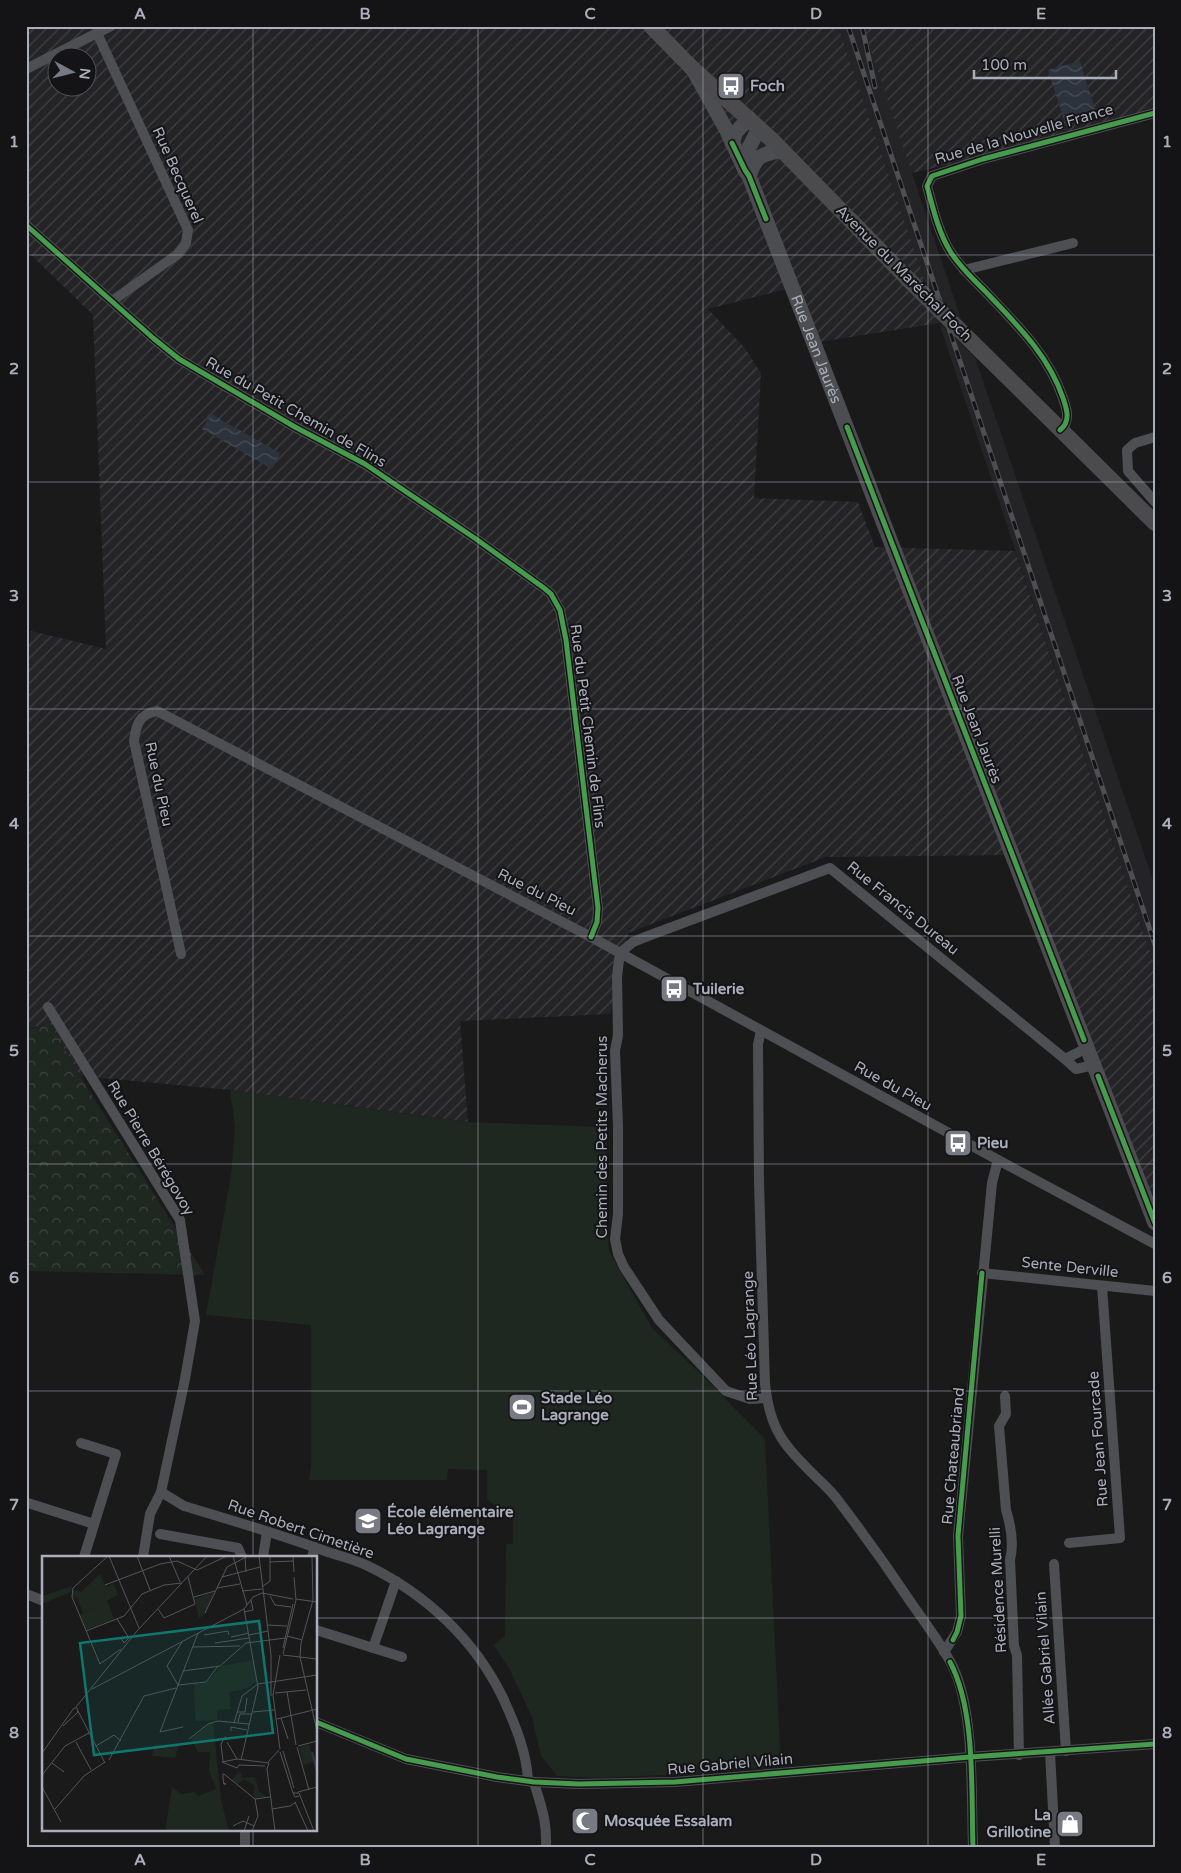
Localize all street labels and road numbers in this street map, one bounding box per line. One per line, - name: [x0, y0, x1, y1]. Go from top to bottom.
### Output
- street label: Rue de la Nouvelle France: [933, 100, 1115, 168]
- street label: Rue Becquerel: [149, 124, 207, 226]
- street label: Avenue du Maréchal Foch: [832, 201, 976, 345]
- street label: Rue Jean Jaurès: [787, 292, 845, 406]
- street label: Rue du Petit Chemin de Flins: [203, 353, 389, 471]
- street label: Rue du Petit Chemin de Flins: [567, 623, 609, 829]
- street label: Rue Jean Jaurès: [948, 672, 1006, 786]
- street label: Rue du Pieu: [141, 740, 177, 828]
- street label: Rue Francis Dureau: [843, 857, 963, 959]
- street label: Rue du Pieu: [495, 864, 579, 920]
- street label: Chemin des Petits Macherus: [593, 1036, 611, 1238]
- street label: Rue du Pieu: [851, 1057, 935, 1115]
- street label: Rue Pierre Bérégovoy: [104, 1077, 198, 1219]
- street label: Sente Derville: [1021, 1253, 1119, 1281]
- street label: Rue Léo Lagrange: [739, 1271, 761, 1401]
- street label: Rue Jean Fourcade: [1084, 1371, 1112, 1507]
- street label: Rue Chateaubriand: [938, 1387, 968, 1525]
- street label: Rue Robert Cimetière: [225, 1495, 377, 1563]
- street label: Résidence Murelli: [986, 1527, 1010, 1653]
- street label: Allée Gabriel Vilain: [1031, 1591, 1059, 1725]
- street label: Rue Gabriel Vilain: [666, 1750, 794, 1778]

